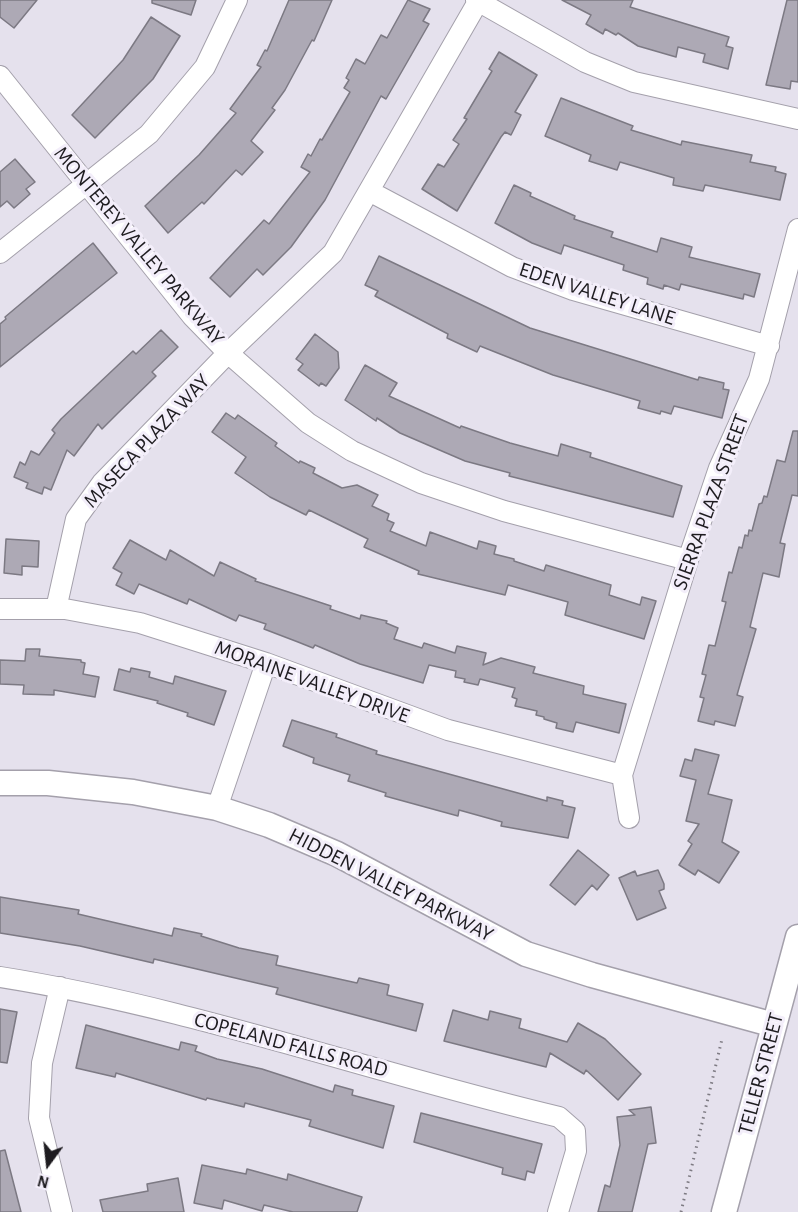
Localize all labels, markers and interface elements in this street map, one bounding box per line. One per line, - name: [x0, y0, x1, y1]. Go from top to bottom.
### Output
- street label: MONTEREY VALLEY PARKWAY: [48, 141, 230, 351]
- street label: EDEN VALLEY LANE: [516, 257, 678, 331]
- street label: MASECA PLAZA WAY: [78, 369, 216, 513]
- street label: SIERRA PLAZA STREET: [668, 411, 754, 593]
- street label: MORAINE VALLEY DRIVE: [211, 635, 413, 729]
- street label: HIDDEN VALLEY PARKWAY: [284, 822, 498, 948]
- street label: COPELAND FALLS ROAD: [191, 1007, 391, 1083]
- street label: TELLER STREET: [733, 1010, 789, 1138]
- north arrow: [18, 1134, 78, 1194]
- text: N: [36, 1172, 51, 1191]

